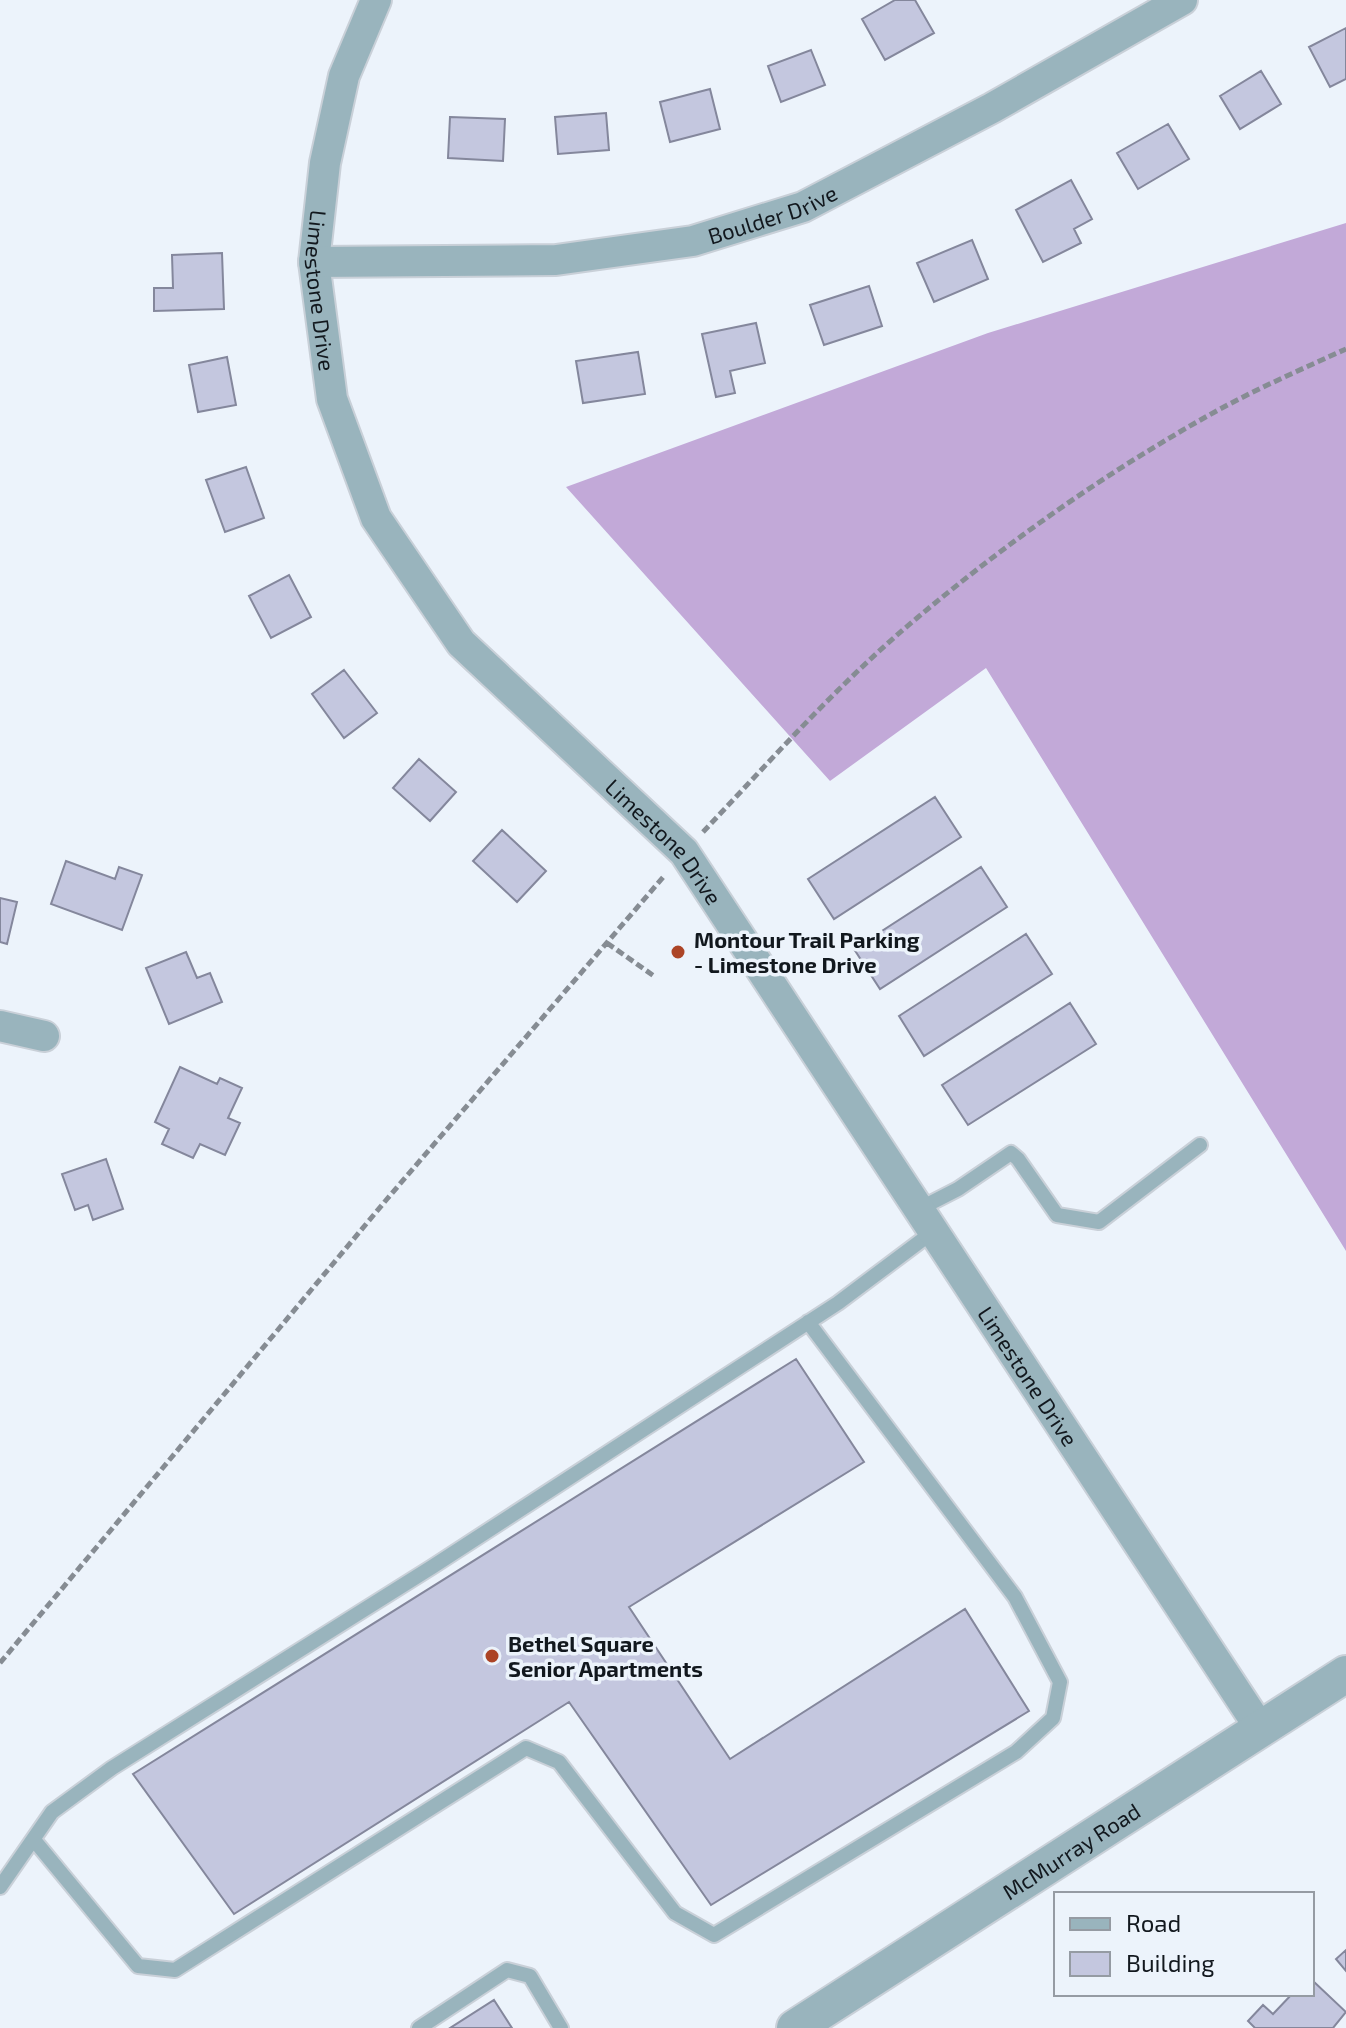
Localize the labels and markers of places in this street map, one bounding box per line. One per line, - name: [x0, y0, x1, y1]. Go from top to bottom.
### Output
- place label: Montour Trail Parking - Limestone Drive: [694, 926, 920, 977]
- marker: Montour Trail Parking - Limestone Drive: [669, 943, 687, 961]
- place label: Bethel Square Senior Apartments: [508, 1630, 703, 1681]
- marker: Bethel Square Senior Apartments: [483, 1647, 501, 1665]

